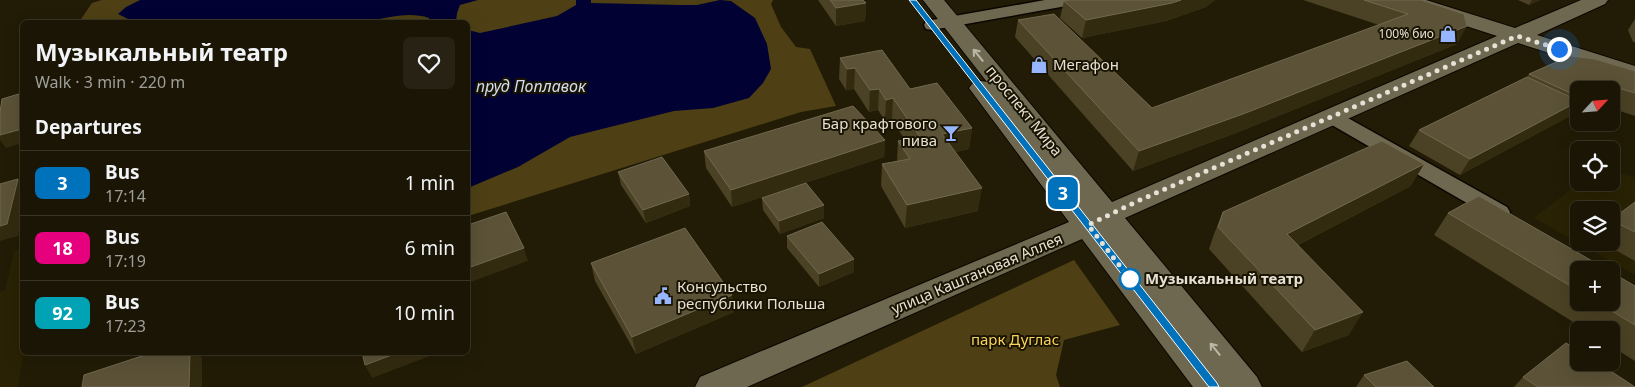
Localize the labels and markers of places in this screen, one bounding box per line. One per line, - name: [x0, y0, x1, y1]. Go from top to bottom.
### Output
- shop icon: 100% био: [1438, 24, 1458, 44]
- place label: 100% био: [1379, 25, 1434, 42]
- place label: Мегафон: [1053, 54, 1119, 74]
- shop icon: Мегафон: [1029, 55, 1049, 75]
- place label: Бар крафтового пива: [822, 113, 937, 150]
- bar icon: Бар крафтового пива: [941, 123, 961, 143]
- marker: Музыкальный театр: [1119, 268, 1141, 290]
- place label: Музыкальный театр: [1145, 268, 1303, 288]
- place label: Консульство республики Польша: [677, 276, 825, 313]
- public building icon: Консульство республики Польша: [653, 286, 673, 306]

